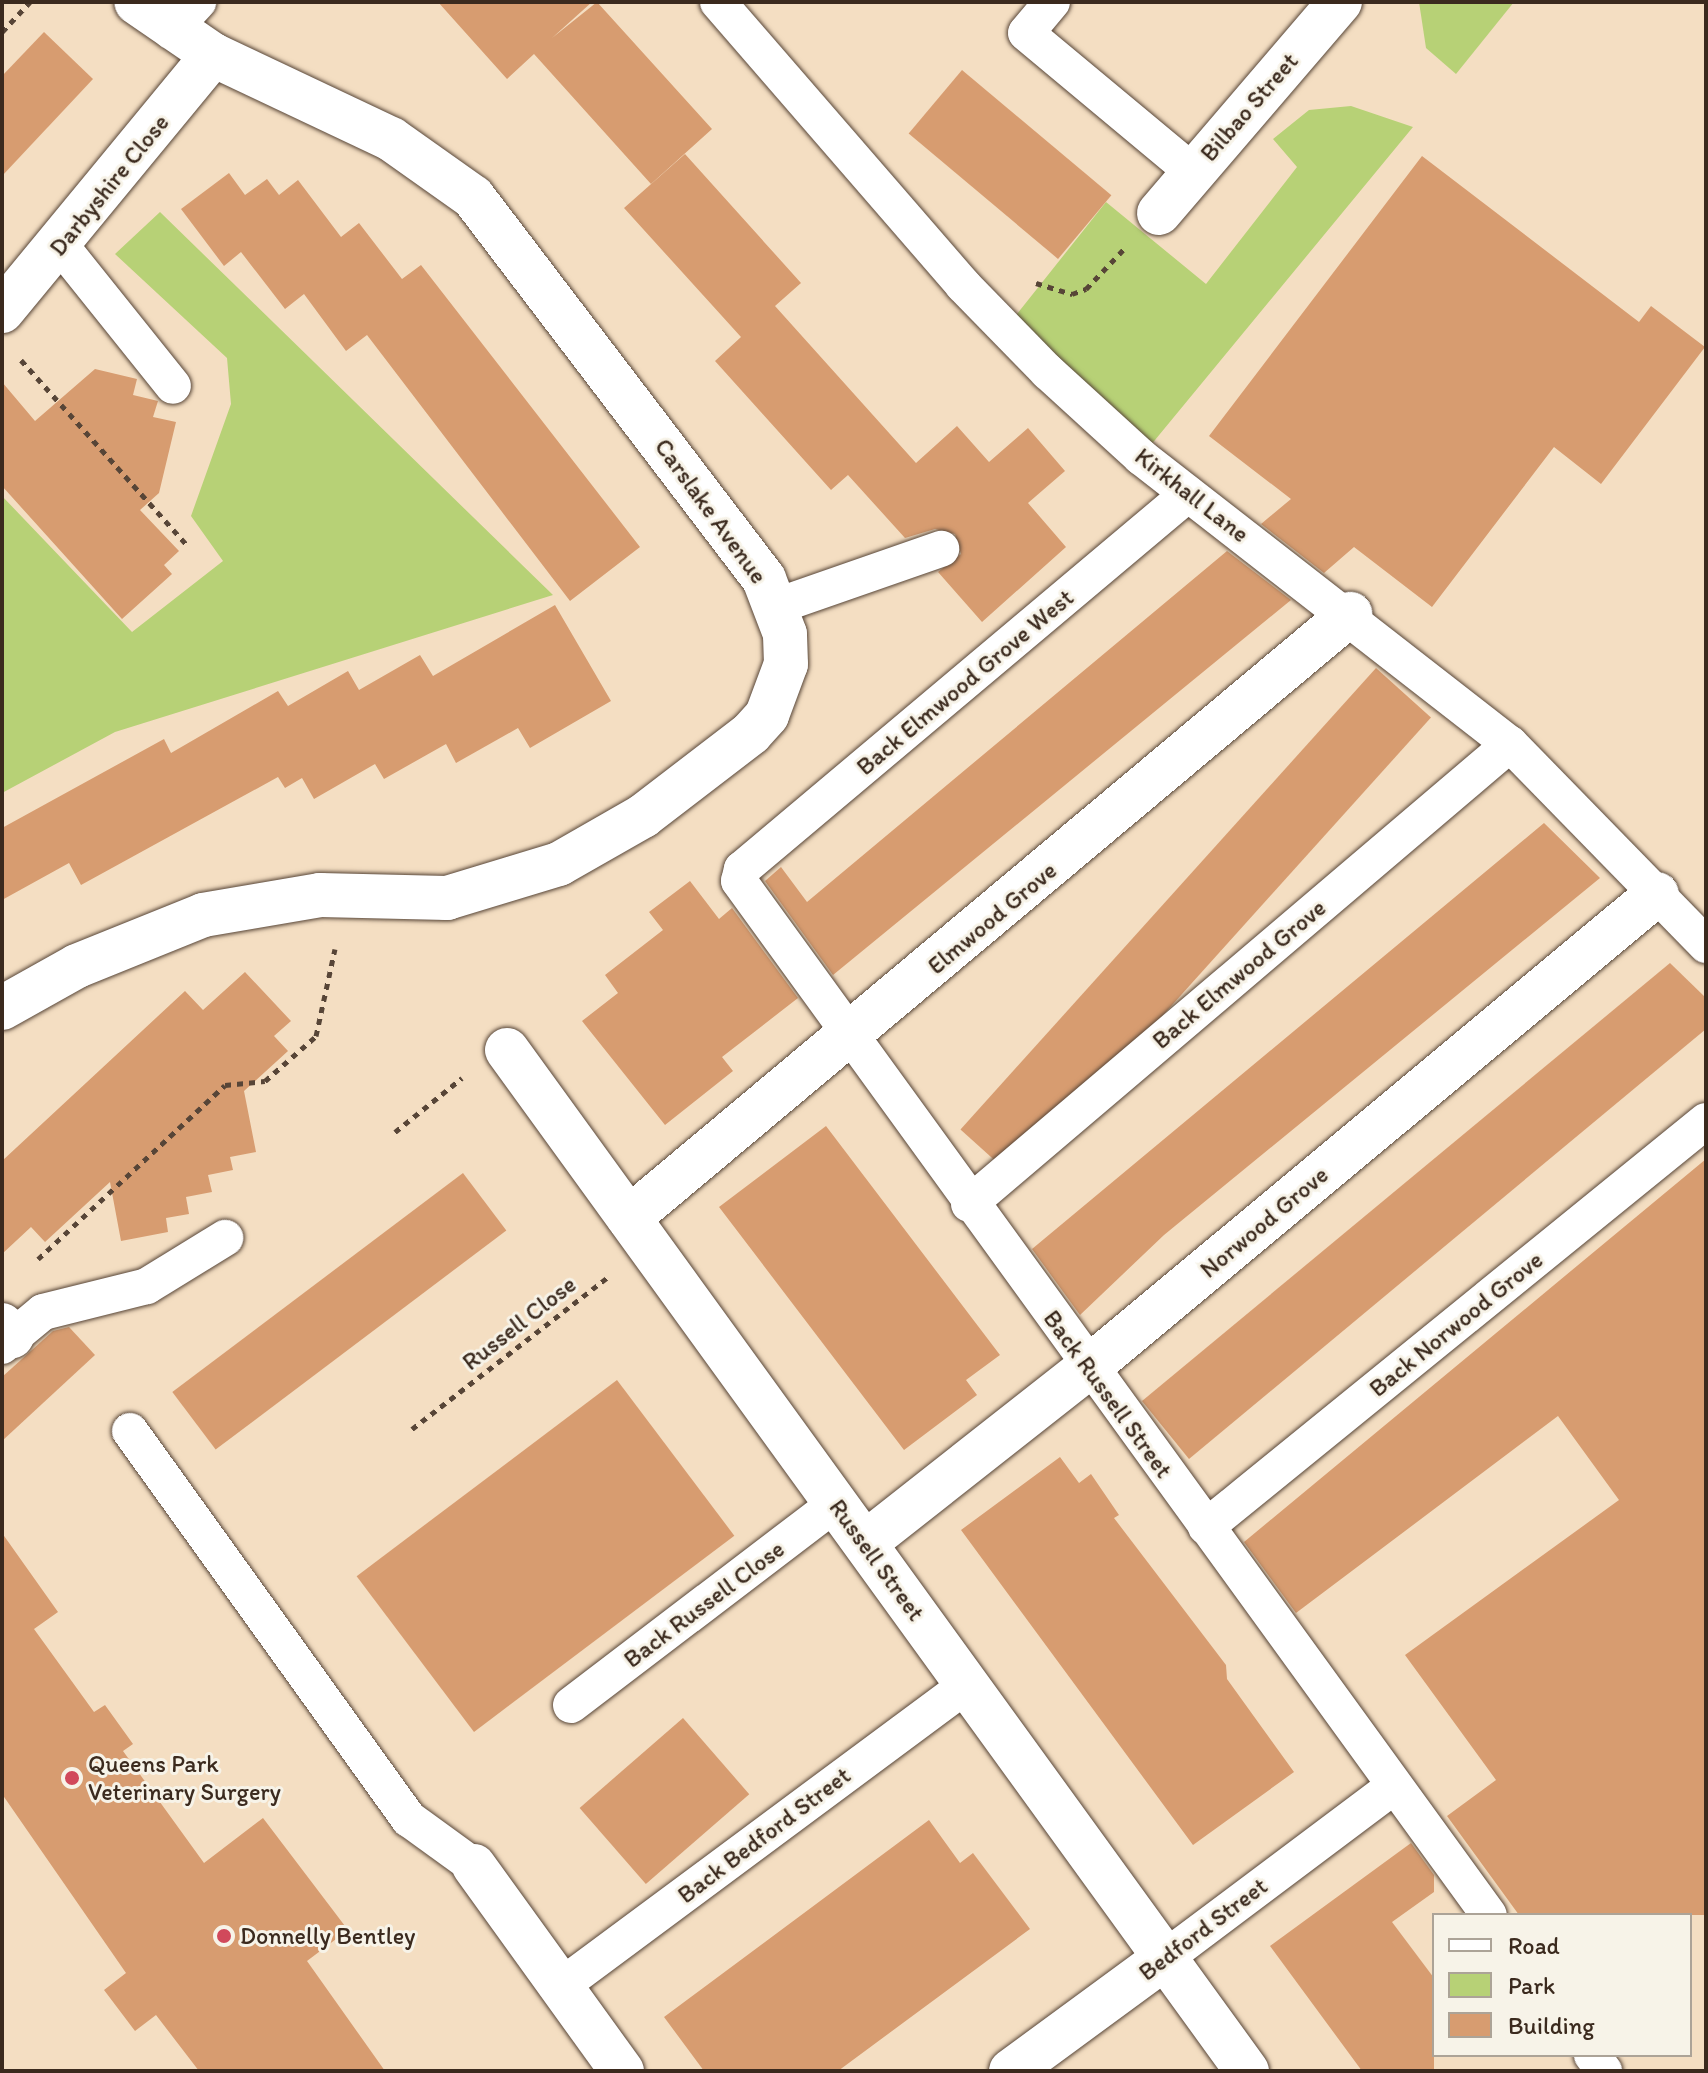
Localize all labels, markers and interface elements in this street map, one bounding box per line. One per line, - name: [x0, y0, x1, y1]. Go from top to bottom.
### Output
- street label: Bilbao Street: [1194, 47, 1304, 167]
- street label: Darbyshire Close: [43, 108, 175, 262]
- street label: Carslake Avenue: [649, 433, 773, 589]
- street label: Kirkhall Lane: [1129, 442, 1255, 548]
- street label: Back Elmwood Grove West: [851, 583, 1079, 781]
- street label: Elmwood Grove: [922, 856, 1062, 980]
- street label: Back Elmwood Grove: [1147, 893, 1331, 1055]
- street label: Norwood Grove: [1194, 1160, 1334, 1284]
- street label: Back Norwood Grove: [1363, 1245, 1549, 1403]
- street label: Russell Close: [457, 1270, 581, 1376]
- street label: Back Russell Street: [1038, 1305, 1178, 1483]
- street label: Russell Street: [823, 1494, 931, 1626]
- street label: Back Russell Close: [618, 1534, 790, 1674]
- place label: Queens Park Veterinary Surgery: [88, 1750, 281, 1806]
- street label: Back Bedford Street: [671, 1760, 857, 1910]
- marker: Queens Park Veterinary Surgery: [63, 1769, 81, 1787]
- street label: Bedford Street: [1133, 1871, 1273, 1987]
- legend: [1432, 1913, 1692, 2057]
- place label: Donnelly Bentley: [240, 1922, 415, 1950]
- marker: Donnelly Bentley: [215, 1927, 233, 1945]
- text: Road: [1508, 1931, 1560, 1960]
- text: Park: [1508, 1971, 1555, 2000]
- text: Building: [1508, 2011, 1595, 2040]

